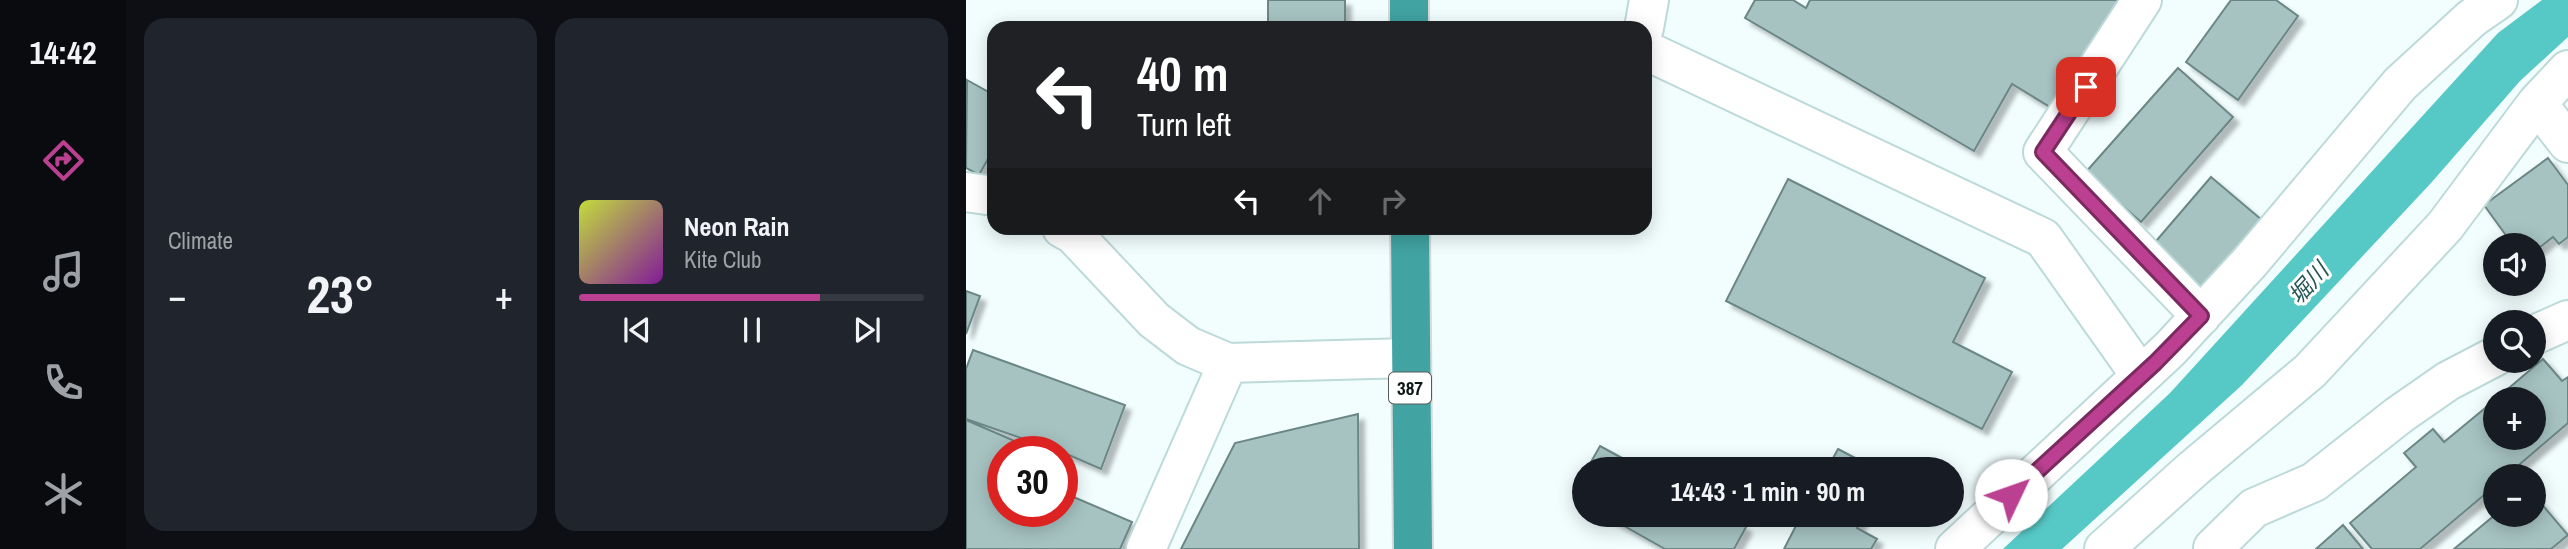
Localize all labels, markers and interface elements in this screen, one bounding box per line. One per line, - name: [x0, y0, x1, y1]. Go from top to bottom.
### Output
- text: 14:42: [29, 31, 97, 74]
- text: 40 m: [1137, 40, 1229, 106]
- icon: left: [1022, 49, 1113, 140]
- pin: [2056, 57, 2116, 117]
- icon: arrive: [2067, 68, 2105, 106]
- text: Turn left: [1137, 103, 1231, 146]
- icon: directions: [39, 136, 88, 185]
- icon: left: [1228, 182, 1266, 220]
- icon: ahead: [1301, 182, 1339, 220]
- icon: right: [1374, 182, 1412, 220]
- text: Neon Rain: [684, 209, 789, 244]
- text: Climate: [168, 225, 233, 256]
- map controls: [2483, 233, 2546, 527]
- button: sound: [2483, 233, 2546, 296]
- text: Kite Club: [684, 244, 762, 275]
- icon: music: [39, 247, 88, 296]
- water label: 堀川: [2281, 253, 2337, 310]
- text: 23°: [306, 259, 375, 329]
- text: −: [168, 270, 186, 321]
- text: +: [495, 270, 513, 321]
- button: search: [2483, 310, 2546, 373]
- icon: previous: [618, 311, 656, 349]
- icon: pause: [733, 311, 771, 349]
- icon: next: [848, 311, 886, 349]
- icon: phone: [39, 358, 88, 407]
- road number: 387: [1389, 372, 1431, 404]
- button: +: [2483, 387, 2546, 450]
- speed limit sign: 30: [987, 436, 1078, 527]
- position arrow: [1974, 458, 2048, 532]
- button: −: [2483, 464, 2546, 527]
- icon: climate: [39, 469, 88, 518]
- text: 14:43 · 1 min · 90 m: [1671, 474, 1865, 509]

